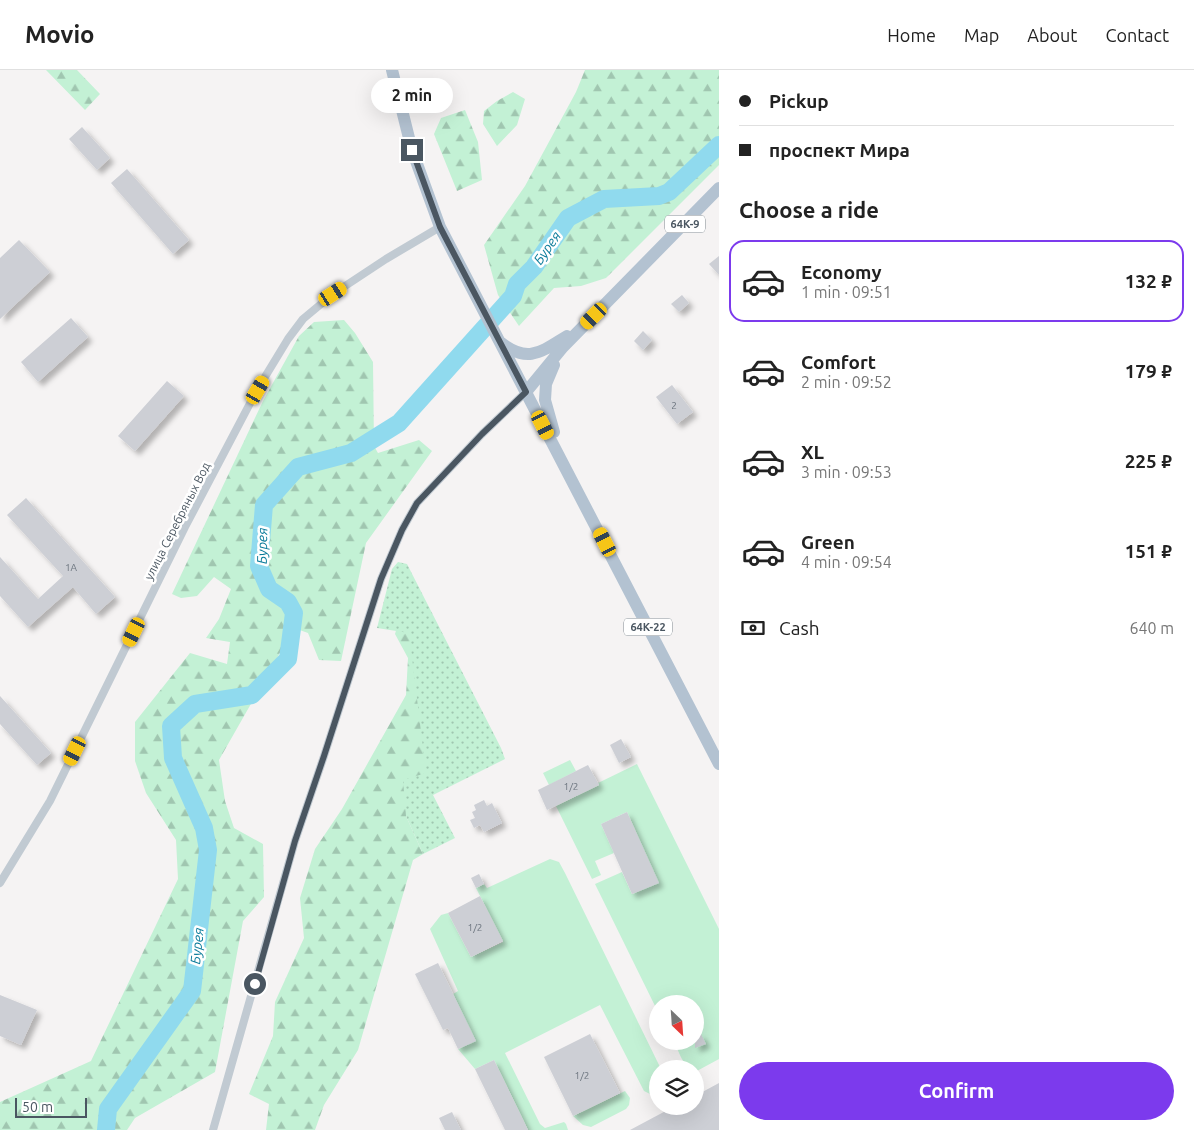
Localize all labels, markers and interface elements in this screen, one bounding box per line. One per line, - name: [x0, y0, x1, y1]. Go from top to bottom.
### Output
- text: Movio: [25, 21, 95, 48]
- text: Home: [887, 25, 936, 45]
- text: Map: [964, 25, 999, 45]
- text: About: [1027, 25, 1077, 45]
- text: Contact: [1105, 25, 1169, 45]
- callout: 2 min: [371, 78, 453, 112]
- text: 2 min: [392, 86, 432, 104]
- text: Pickup: [769, 90, 829, 112]
- route end: [401, 139, 423, 161]
- text: проспект Мира: [769, 139, 910, 161]
- text: Choose a ride: [739, 197, 879, 222]
- road number: 64К-9: [665, 216, 705, 232]
- water label: Бурея: [530, 228, 564, 268]
- icon: car: [741, 259, 786, 304]
- text: Economy: [801, 261, 882, 283]
- text: 132 ₽: [1125, 270, 1172, 292]
- car: [316, 280, 349, 308]
- text: 1 min · 09:51: [801, 283, 892, 301]
- car: [578, 300, 609, 332]
- icon: car: [741, 349, 786, 394]
- text: Comfort: [801, 351, 876, 373]
- text: 179 ₽: [1125, 360, 1172, 382]
- car: [244, 373, 271, 407]
- text: 2 min · 09:52: [801, 373, 892, 391]
- house number: 2: [671, 400, 677, 411]
- car: [529, 408, 556, 442]
- icon: car: [741, 439, 786, 484]
- text: XL: [801, 441, 824, 463]
- text: 225 ₽: [1125, 450, 1172, 472]
- street label: улица Серебряных Вод: [142, 460, 212, 582]
- text: 3 min · 09:53: [801, 463, 892, 481]
- car: [591, 525, 618, 559]
- water label: Бурея: [254, 528, 270, 564]
- icon: car: [741, 529, 786, 574]
- text: Green: [801, 531, 855, 553]
- text: 151 ₽: [1125, 540, 1172, 562]
- text: 4 min · 09:54: [801, 553, 892, 571]
- house number: 1А: [65, 562, 78, 573]
- icon: cash: [739, 614, 767, 642]
- car: [120, 615, 147, 649]
- text: Cash: [779, 617, 820, 639]
- road number: 64К-22: [624, 618, 672, 636]
- text: 640 m: [1129, 619, 1174, 637]
- car: [61, 734, 88, 768]
- house number: 1/2: [564, 781, 578, 792]
- house number: 1/2: [468, 922, 482, 933]
- water label: Бурея: [187, 927, 207, 965]
- route start: [244, 973, 266, 995]
- north arrow: [649, 995, 704, 1050]
- map controls: [649, 995, 704, 1115]
- button: layers: [649, 1060, 704, 1115]
- button: Confirm: [739, 1062, 1174, 1120]
- house number: 1/2: [575, 1070, 589, 1081]
- scale bar: [15, 1095, 88, 1118]
- text: 50 m: [22, 1099, 53, 1115]

